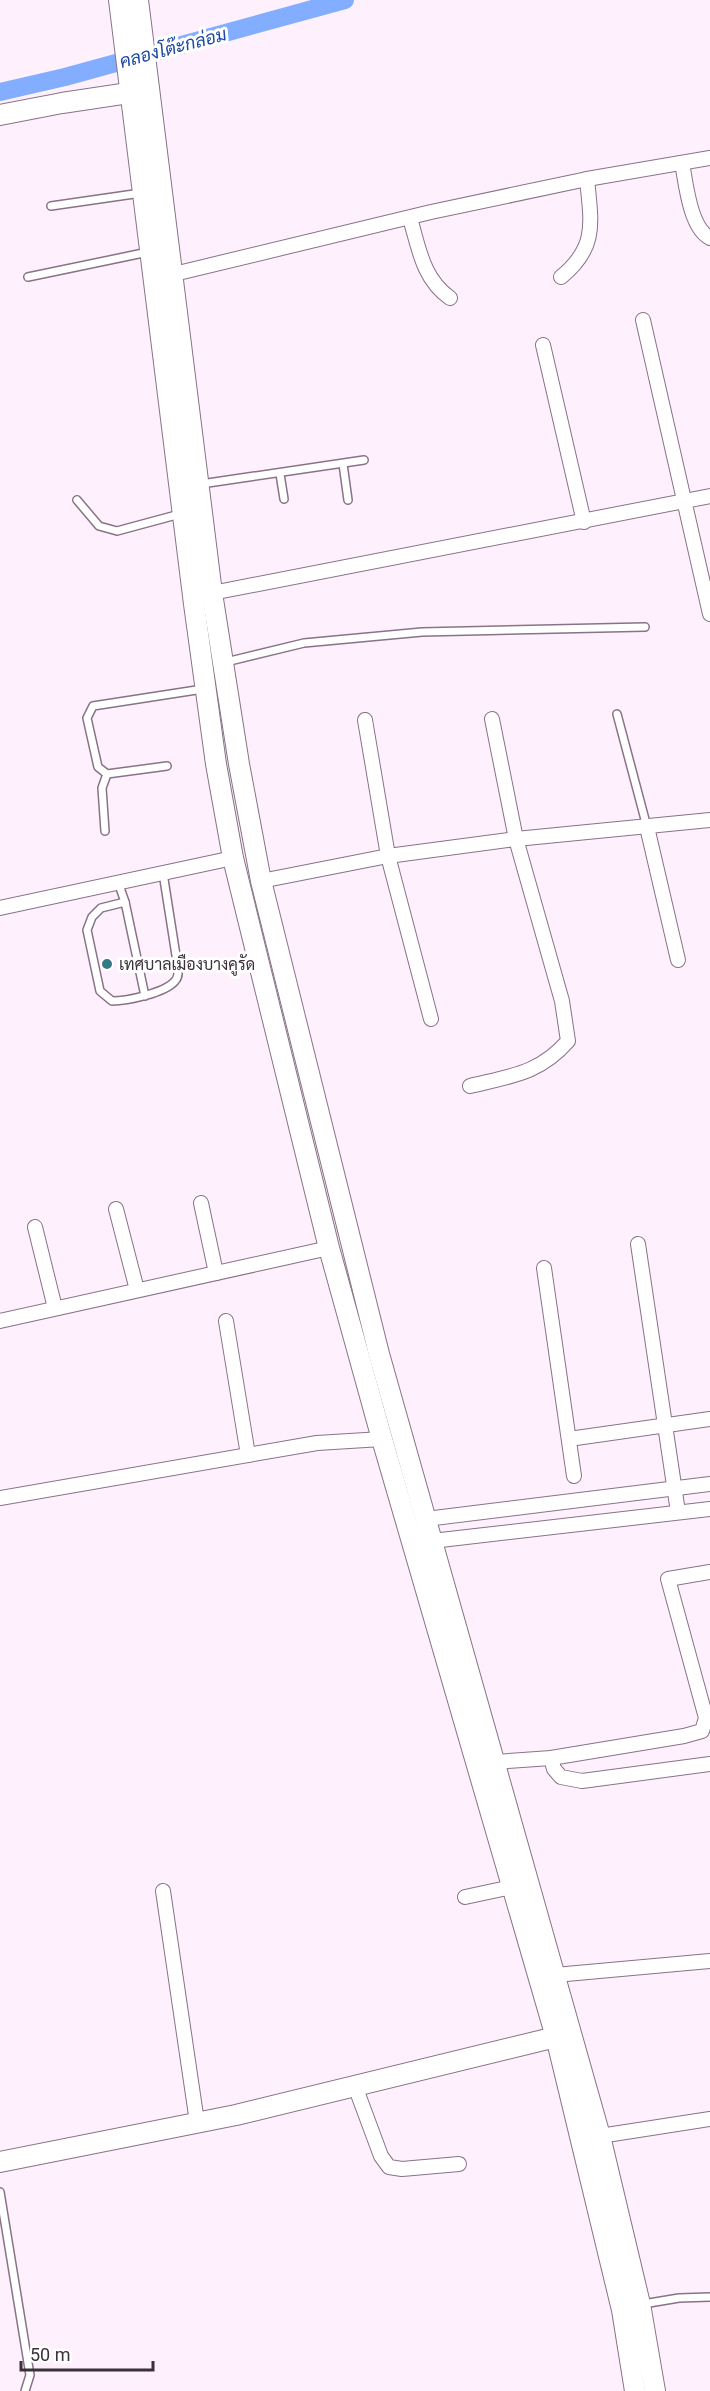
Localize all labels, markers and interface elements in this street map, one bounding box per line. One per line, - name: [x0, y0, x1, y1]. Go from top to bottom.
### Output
- water label: คลองโต๊ะกล่อม: [117, 21, 229, 72]
- place label: เทศบาลเมืองบางคูรัด: [119, 954, 255, 976]
- marker: เทศบาลเมืองบางคูรัด: [100, 957, 114, 971]
- scale bar: [21, 2334, 153, 2372]
- text: 50 m: [30, 2344, 70, 2365]

